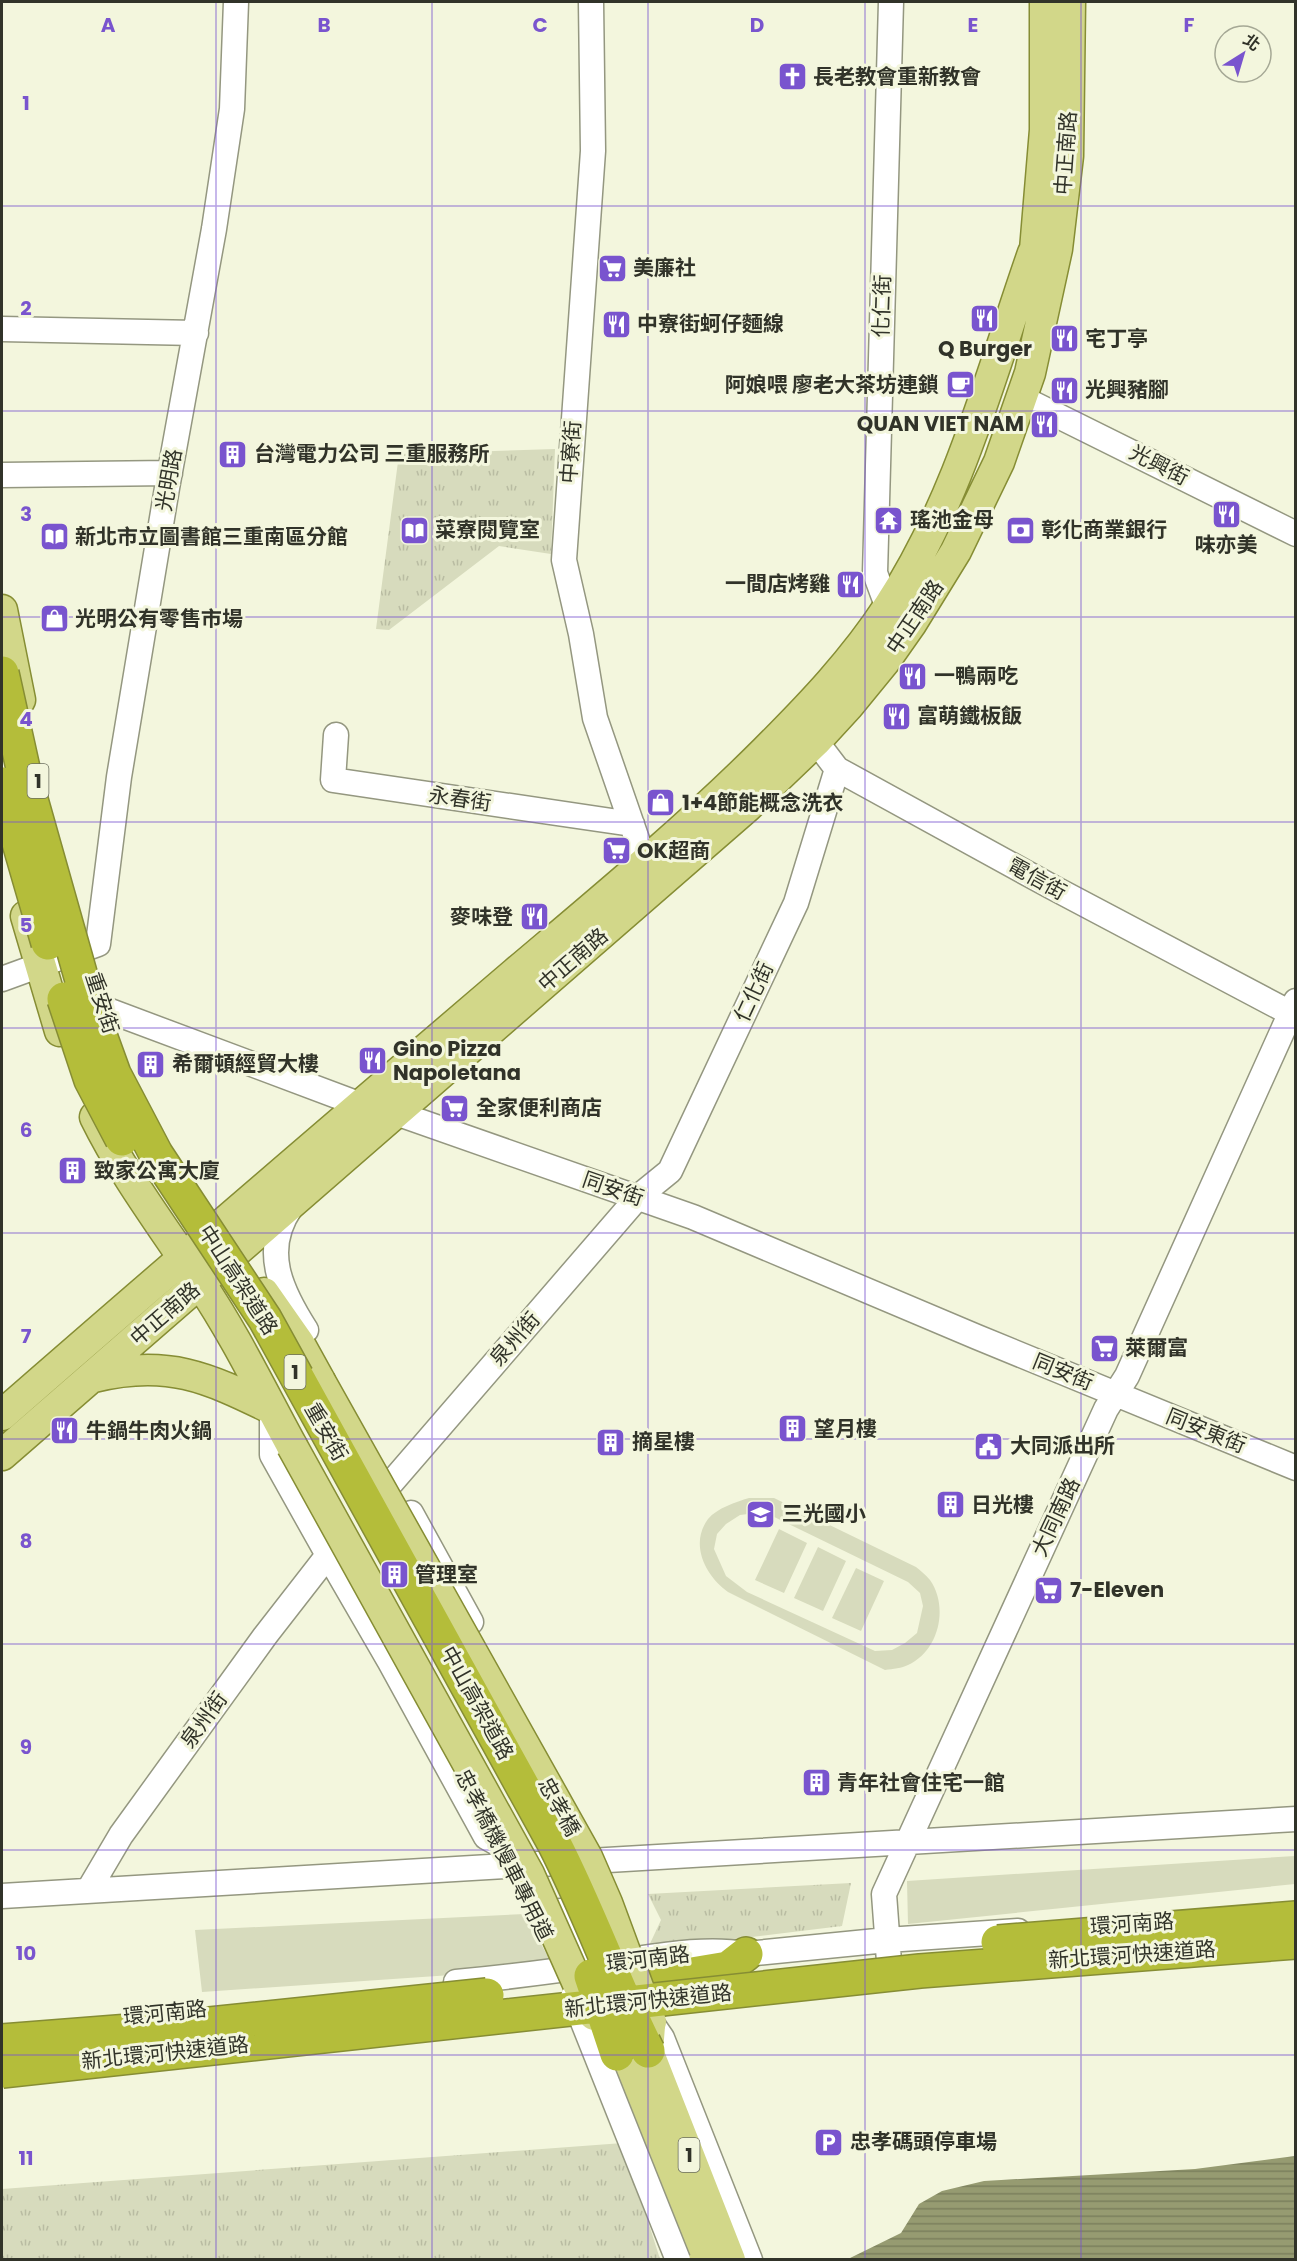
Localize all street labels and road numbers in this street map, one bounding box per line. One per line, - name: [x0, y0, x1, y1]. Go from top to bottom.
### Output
- street label: 中正南路: [1048, 110, 1083, 196]
- street label: 化仁街: [866, 274, 897, 338]
- street label: 中寮街: [554, 420, 587, 484]
- street label: 光興街: [1125, 437, 1194, 492]
- street label: 光明路: [149, 446, 188, 513]
- street label: 中正南路: [879, 574, 950, 660]
- road number: 1: [28, 764, 48, 798]
- street label: 永春街: [427, 780, 493, 817]
- street label: 電信街: [1003, 851, 1072, 907]
- street label: 中正南路: [531, 921, 614, 998]
- street label: 仁化街: [727, 957, 780, 1026]
- street label: 重安街: [79, 968, 126, 1037]
- street label: 同安街: [579, 1165, 648, 1212]
- street label: 中山高架道路: [192, 1219, 285, 1340]
- street label: 中正南路: [123, 1275, 206, 1352]
- street label: 泉州街: [483, 1305, 546, 1372]
- street label: 同安街: [1029, 1346, 1098, 1397]
- road number: 1: [284, 1355, 306, 1389]
- street label: 重安街: [298, 1397, 355, 1466]
- street label: 同安東街: [1162, 1401, 1251, 1460]
- street label: 大同南路: [1025, 1473, 1086, 1561]
- street label: 中山高架道路: [434, 1641, 521, 1765]
- street label: 泉州街: [173, 1686, 234, 1754]
- street label: 忠孝橋機慢車專用道: [449, 1764, 560, 1946]
- street label: 忠孝橋: [531, 1772, 587, 1841]
- street label: 環河南路: [1089, 1906, 1175, 1941]
- street label: 新北環河快速道路: [1047, 1934, 1217, 1975]
- street label: 環河南路: [604, 1939, 691, 1978]
- street label: 新北環河快速道路: [563, 1977, 733, 2024]
- street label: 環河南路: [122, 1994, 208, 2031]
- street label: 新北環河快速道路: [80, 2029, 250, 2076]
- road number: 1: [678, 2138, 700, 2172]

